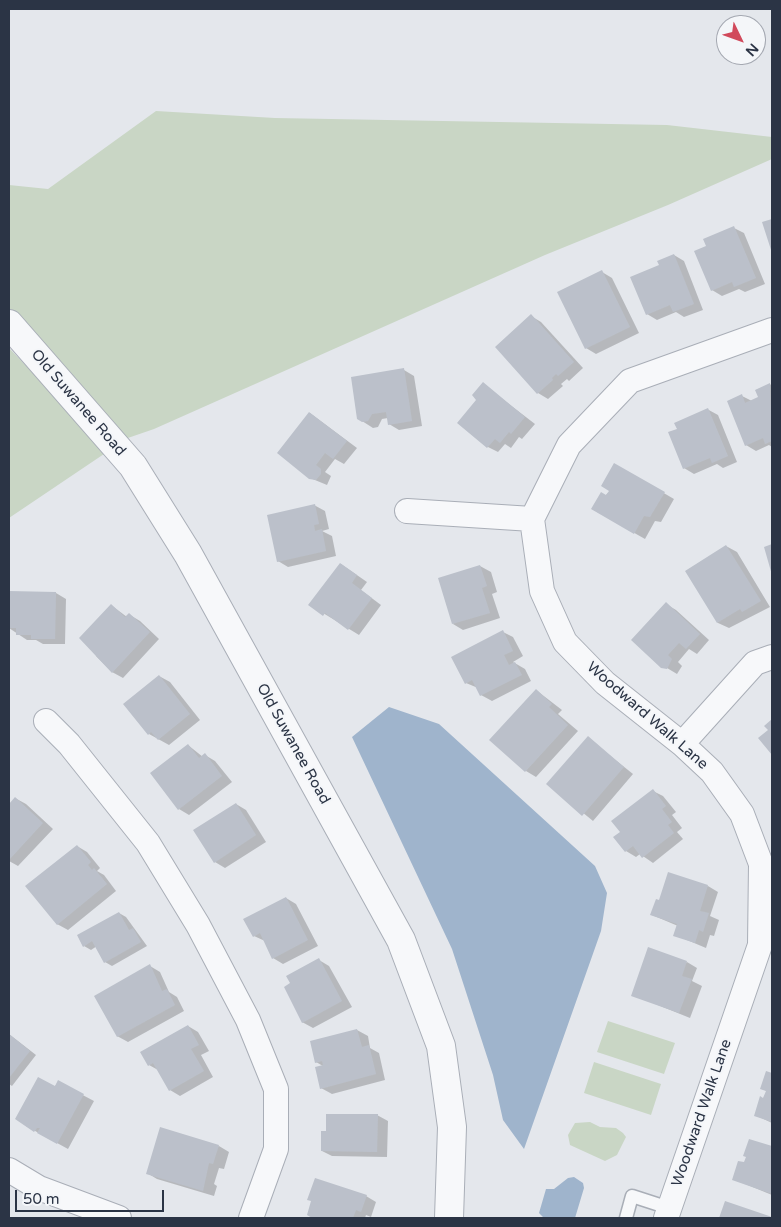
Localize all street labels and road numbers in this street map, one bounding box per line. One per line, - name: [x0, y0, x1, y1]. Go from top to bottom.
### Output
- street label: Old Suwanee Road: [27, 346, 129, 460]
- street label: Woodward Walk Lane: [583, 658, 711, 774]
- street label: Old Suwanee Road: [252, 680, 334, 808]
- street label: Woodward Walk Lane: [668, 1037, 736, 1189]

